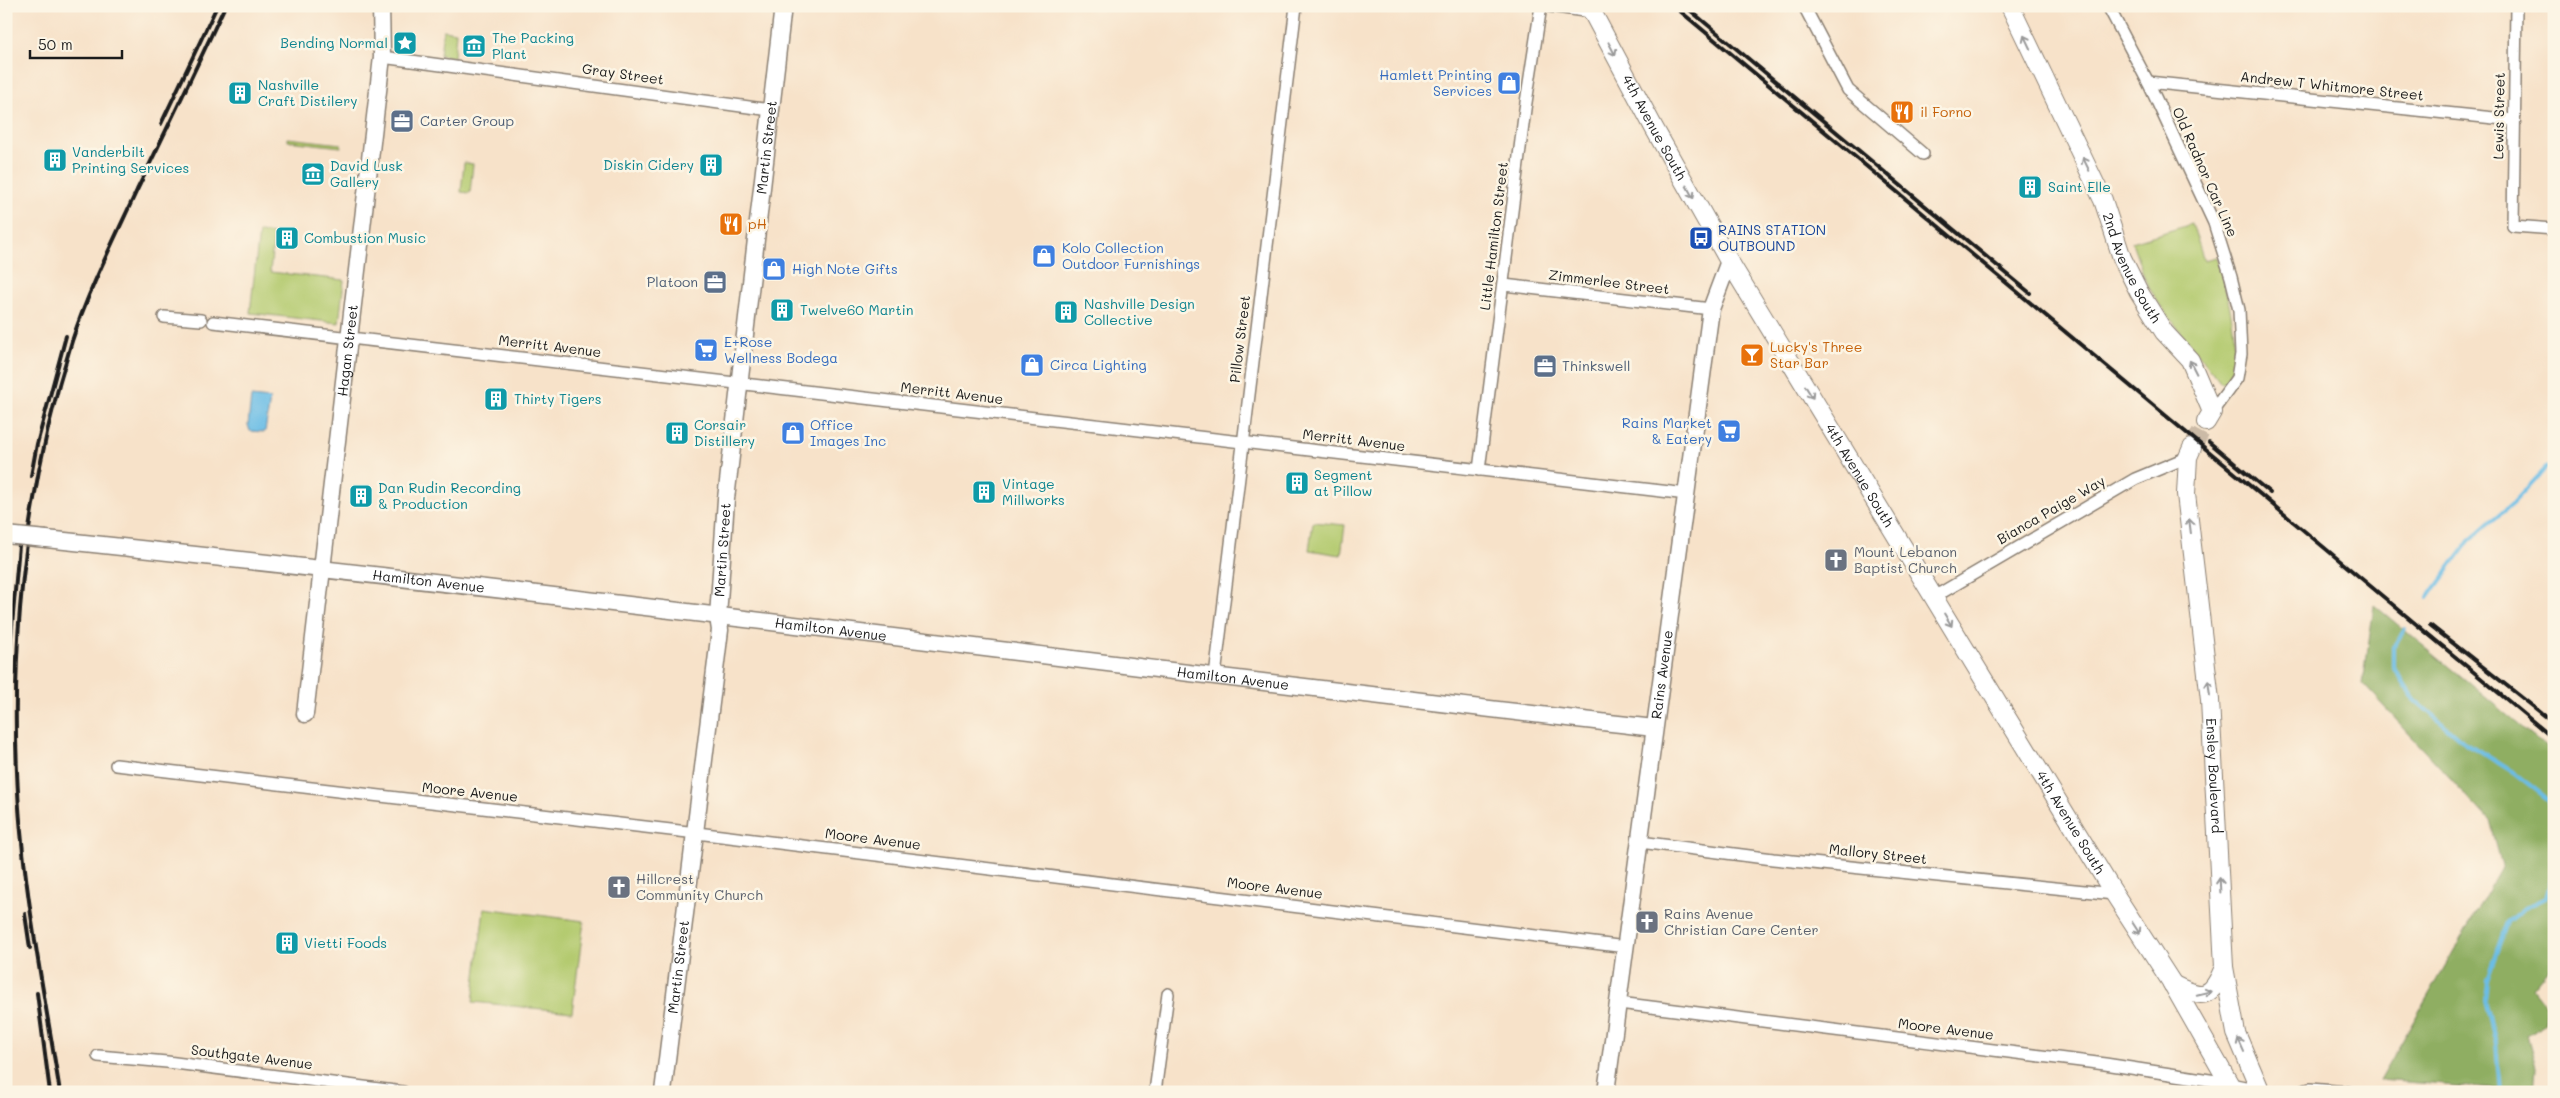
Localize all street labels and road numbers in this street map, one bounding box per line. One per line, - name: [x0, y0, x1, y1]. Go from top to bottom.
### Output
- street label: Gray Street: [581, 58, 665, 89]
- street label: Andrew T Whitmore Street: [2239, 66, 2425, 105]
- street label: 4th Avenue South: [1618, 71, 1692, 184]
- street label: Lewis Street: [2488, 72, 2509, 160]
- street label: Martin Street: [751, 99, 781, 195]
- street label: Old Radnor Car Line: [2168, 104, 2243, 240]
- street label: Little Hamilton Street: [1475, 161, 1512, 311]
- street label: 2nd Avenue South: [2099, 210, 2166, 326]
- street label: Zimmerlee Street: [1548, 265, 1671, 298]
- street label: Pillow Street: [1225, 294, 1254, 384]
- street label: Hagan Street: [332, 303, 362, 397]
- street label: Merritt Avenue: [498, 330, 603, 361]
- street label: Merritt Avenue: [900, 377, 1005, 408]
- street label: 4th Avenue South: [1821, 420, 1899, 531]
- street label: Merritt Avenue: [1302, 424, 1407, 455]
- street label: Bianca Paige Way: [1993, 471, 2108, 548]
- street label: Martin Street: [709, 502, 735, 597]
- street label: Hamilton Avenue: [372, 565, 486, 597]
- street label: Hamilton Avenue: [774, 613, 888, 645]
- street label: Rains Avenue: [1646, 629, 1677, 720]
- street label: Hamilton Avenue: [1176, 662, 1290, 694]
- street label: Ensley Boulevard: [2202, 717, 2227, 834]
- street label: 4th Avenue South: [2032, 767, 2110, 877]
- street label: Moore Avenue: [421, 777, 519, 806]
- street label: Moore Avenue: [824, 823, 922, 854]
- street label: Mallory Street: [1828, 839, 1928, 868]
- street label: Moore Avenue: [1226, 872, 1324, 903]
- street label: Martin Street: [663, 919, 693, 1015]
- street label: Moore Avenue: [1897, 1013, 1995, 1044]
- street label: Southgate Avenue: [190, 1040, 314, 1073]

